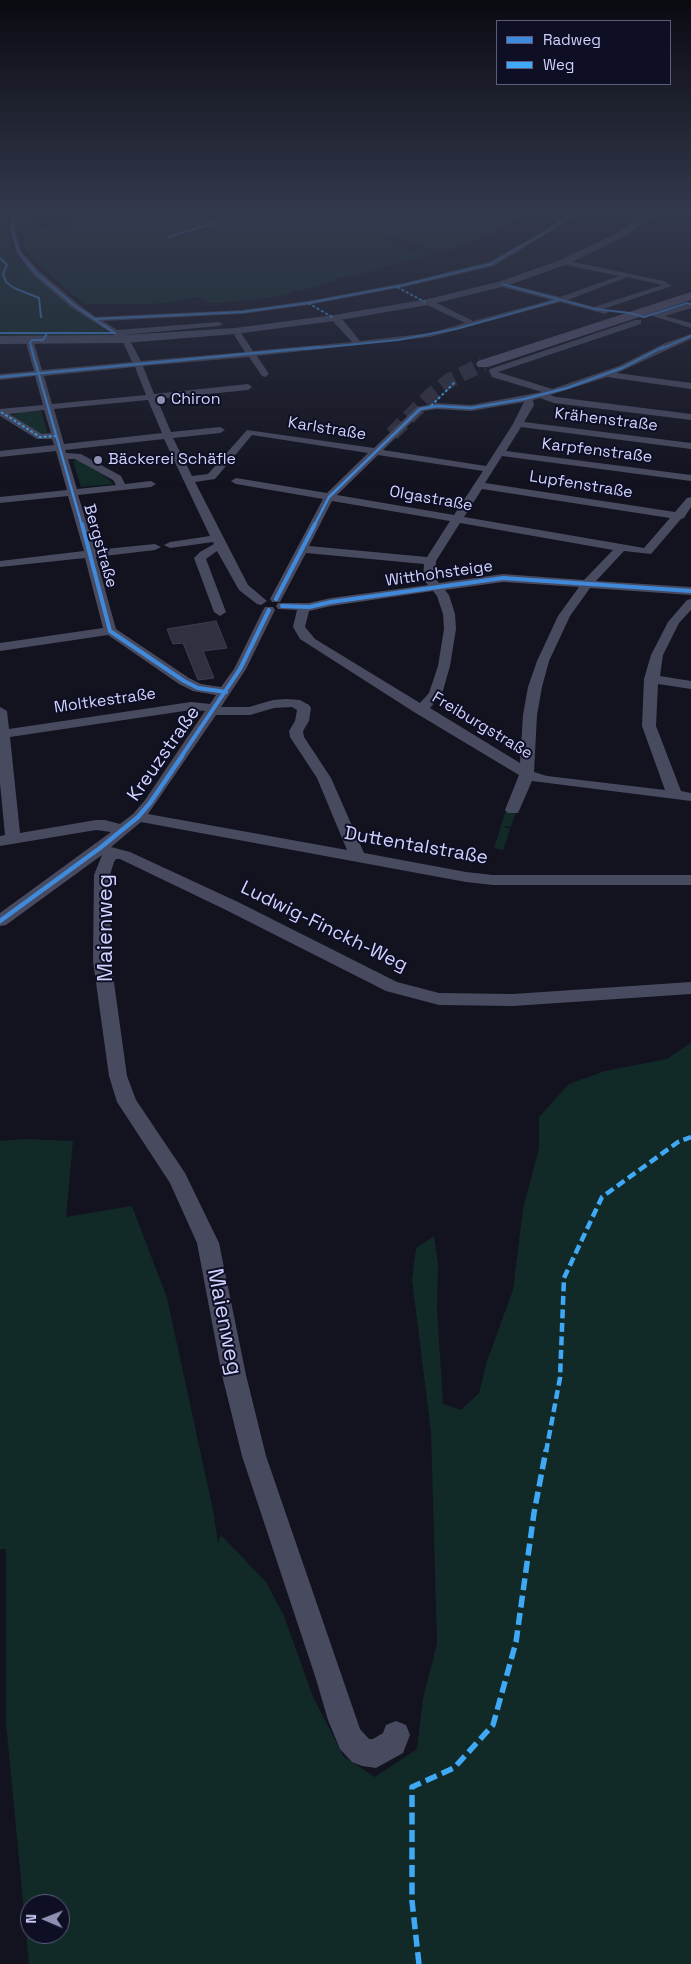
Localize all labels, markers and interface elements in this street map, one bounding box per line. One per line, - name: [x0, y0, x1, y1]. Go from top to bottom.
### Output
- legend: [496, 20, 671, 85]
- text: Radweg: [543, 30, 601, 49]
- text: Weg: [543, 55, 574, 74]
- place label: Chiron: [171, 390, 220, 410]
- marker: Chiron: [155, 394, 167, 406]
- street label: Krähenstraße: [553, 404, 659, 436]
- street label: Karlstraße: [286, 413, 368, 445]
- street label: Karpfenstraße: [541, 435, 653, 467]
- place label: Bäckerei Schäfle: [108, 450, 236, 470]
- marker: Bäckerei Schäfle: [92, 454, 104, 466]
- street label: Lupfenstraße: [528, 467, 634, 503]
- street label: Olgastraße: [388, 482, 474, 516]
- street label: Bergstraße: [79, 502, 121, 590]
- street label: Witthohsteige: [384, 557, 494, 591]
- street label: Moltkestraße: [53, 684, 157, 718]
- street label: Freiburgstraße: [428, 688, 536, 764]
- street label: Kreuzstraße: [123, 702, 205, 806]
- street label: Duttentalstraße: [342, 822, 490, 870]
- street label: Maienweg: [93, 874, 119, 982]
- street label: Ludwig-Finckh-Weg: [237, 877, 411, 977]
- street label: Maienweg: [201, 1266, 247, 1378]
- north arrow: [20, 1894, 70, 1944]
- text: N: [22, 1914, 40, 1924]

